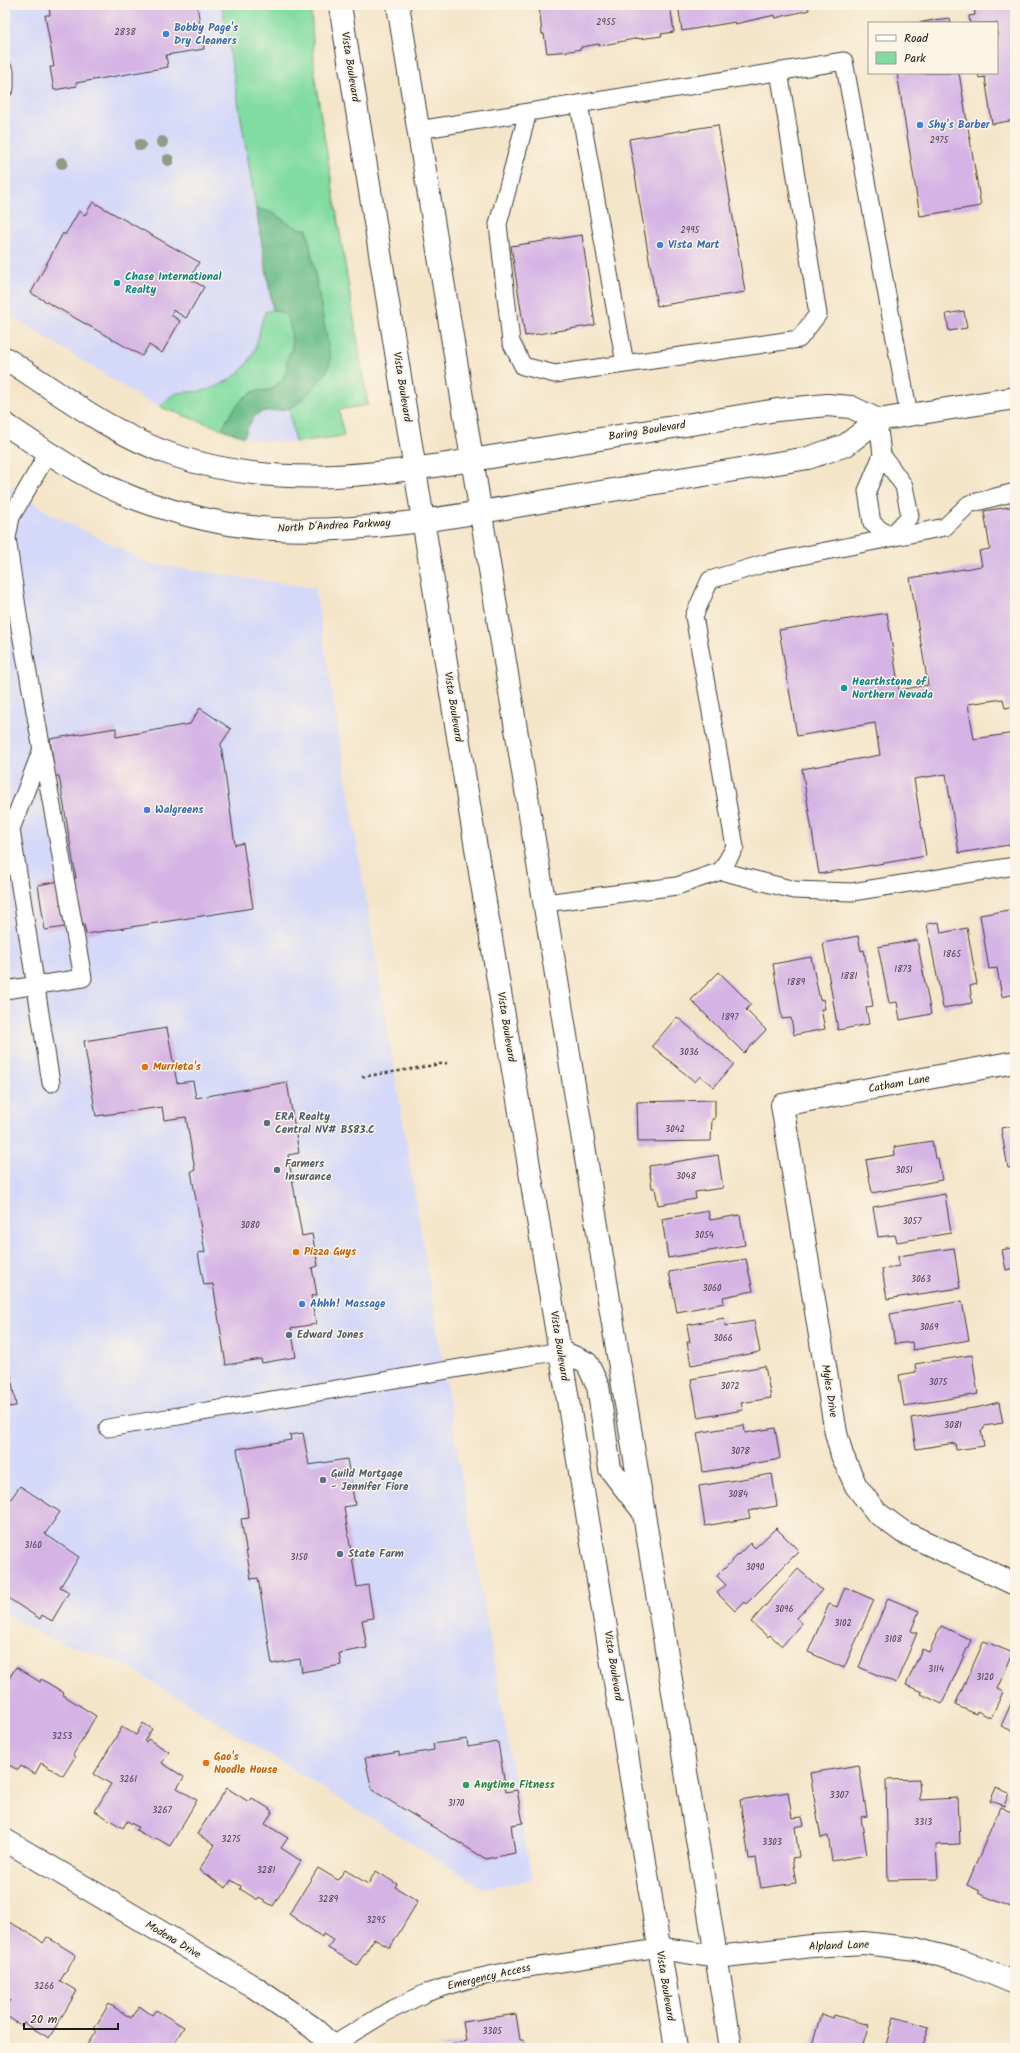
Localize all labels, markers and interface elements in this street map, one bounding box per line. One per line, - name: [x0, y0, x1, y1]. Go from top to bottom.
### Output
- house number: 2955: [596, 15, 617, 30]
- place label: Bobby Page's Dry Cleaners: [174, 19, 239, 50]
- legend: [868, 22, 998, 74]
- house number: 2838: [114, 25, 136, 40]
- marker: Bobby Page's Dry Cleaners: [161, 29, 171, 39]
- text: Road: [904, 29, 929, 48]
- street label: Vista Boulevard: [336, 31, 365, 104]
- text: Park: [904, 49, 926, 68]
- place label: Shy's Barber: [928, 116, 991, 134]
- marker: Shy's Barber: [915, 120, 925, 130]
- house number: 2975: [930, 133, 949, 148]
- house number: 2995: [681, 223, 701, 238]
- place label: Vista Mart: [668, 236, 721, 254]
- marker: Vista Mart: [655, 240, 665, 250]
- place label: Chase International Realty: [125, 268, 221, 299]
- marker: Chase International Realty: [112, 278, 122, 288]
- street label: Vista Boulevard: [388, 351, 417, 424]
- street label: Baring Boulevard: [607, 416, 687, 446]
- street label: North D'Andrea Parkway: [277, 514, 392, 538]
- street label: Vista Boulevard: [439, 671, 468, 744]
- place label: Hearthstone of Northern Nevada: [852, 673, 933, 704]
- marker: Hearthstone of Northern Nevada: [839, 683, 849, 693]
- place label: Walgreens: [155, 801, 204, 819]
- marker: Walgreens: [142, 805, 152, 815]
- house number: 1865: [943, 947, 962, 962]
- house number: 1873: [894, 962, 912, 977]
- house number: 1881: [841, 969, 857, 984]
- house number: 1889: [787, 975, 806, 990]
- street label: Vista Boulevard: [492, 991, 521, 1064]
- house number: 1897: [722, 1010, 739, 1025]
- house number: 3036: [679, 1045, 699, 1060]
- place label: Murrieta's: [153, 1058, 202, 1076]
- marker: Murrieta's: [140, 1062, 150, 1072]
- street label: Catham Lane: [867, 1070, 931, 1098]
- place label: ERA Realty Central NV# B583.C: [275, 1108, 375, 1139]
- marker: ERA Realty Central NV# B583.C: [262, 1118, 272, 1128]
- house number: 3042: [665, 1122, 685, 1137]
- place label: Farmers Insurance: [285, 1155, 332, 1186]
- house number: 3051: [895, 1163, 913, 1178]
- marker: Farmers Insurance: [272, 1165, 282, 1175]
- house number: 3048: [676, 1169, 697, 1184]
- house number: 3057: [903, 1214, 922, 1229]
- house number: 3080: [240, 1218, 260, 1233]
- house number: 3054: [694, 1228, 714, 1243]
- place label: Pizza Guys: [304, 1243, 357, 1261]
- marker: Pizza Guys: [291, 1247, 301, 1257]
- house number: 3063: [911, 1272, 931, 1287]
- house number: 3060: [702, 1281, 722, 1296]
- place label: Ahhh! Massage: [310, 1295, 386, 1313]
- marker: Ahhh! Massage: [297, 1299, 307, 1309]
- street label: Vista Boulevard: [545, 1310, 574, 1383]
- house number: 3069: [919, 1320, 939, 1335]
- place label: Edward Jones: [297, 1326, 364, 1344]
- marker: Edward Jones: [284, 1330, 294, 1340]
- house number: 3066: [713, 1331, 733, 1346]
- street label: Myles Drive: [816, 1363, 842, 1419]
- house number: 3075: [929, 1375, 948, 1390]
- house number: 3072: [720, 1379, 740, 1394]
- house number: 3081: [944, 1418, 962, 1433]
- house number: 3078: [730, 1444, 750, 1459]
- place label: Guild Mortgage - Jennifer Fiore: [331, 1465, 409, 1496]
- marker: Guild Mortgage - Jennifer Fiore: [318, 1475, 328, 1485]
- house number: 3084: [728, 1487, 748, 1502]
- house number: 3160: [24, 1538, 42, 1553]
- place label: State Farm: [348, 1545, 404, 1563]
- marker: State Farm: [335, 1549, 345, 1559]
- house number: 3150: [290, 1550, 308, 1565]
- house number: 3090: [746, 1560, 765, 1575]
- house number: 3096: [774, 1602, 794, 1617]
- house number: 3102: [834, 1616, 852, 1631]
- street label: Vista Boulevard: [599, 1630, 628, 1703]
- house number: 3108: [884, 1632, 903, 1647]
- house number: 3114: [928, 1662, 944, 1677]
- house number: 3120: [976, 1670, 994, 1685]
- house number: 3253: [52, 1729, 72, 1744]
- place label: Gao's Noodle House: [214, 1748, 278, 1779]
- marker: Gao's Noodle House: [201, 1758, 211, 1768]
- house number: 3261: [119, 1772, 137, 1787]
- place label: Anytime Fitness: [474, 1776, 556, 1794]
- marker: Anytime Fitness: [461, 1780, 471, 1790]
- house number: 3307: [830, 1788, 849, 1803]
- house number: 3170: [448, 1796, 465, 1811]
- house number: 3267: [152, 1803, 173, 1818]
- house number: 3313: [914, 1815, 932, 1830]
- house number: 3275: [221, 1832, 242, 1847]
- house number: 3303: [762, 1835, 782, 1850]
- house number: 3281: [257, 1863, 275, 1878]
- house number: 3289: [318, 1892, 339, 1907]
- house number: 3295: [366, 1913, 387, 1928]
- street label: Modena Drive: [142, 1916, 204, 1964]
- street label: Alpland Lane: [809, 1936, 869, 1956]
- street label: Vista Boulevard: [651, 1950, 680, 2023]
- street label: Emergency Access: [446, 1959, 533, 1995]
- house number: 3266: [34, 1979, 54, 1994]
- scale bar: [24, 2005, 118, 2031]
- text: 20 m: [30, 2010, 58, 2029]
- house number: 3305: [482, 2024, 503, 2039]

